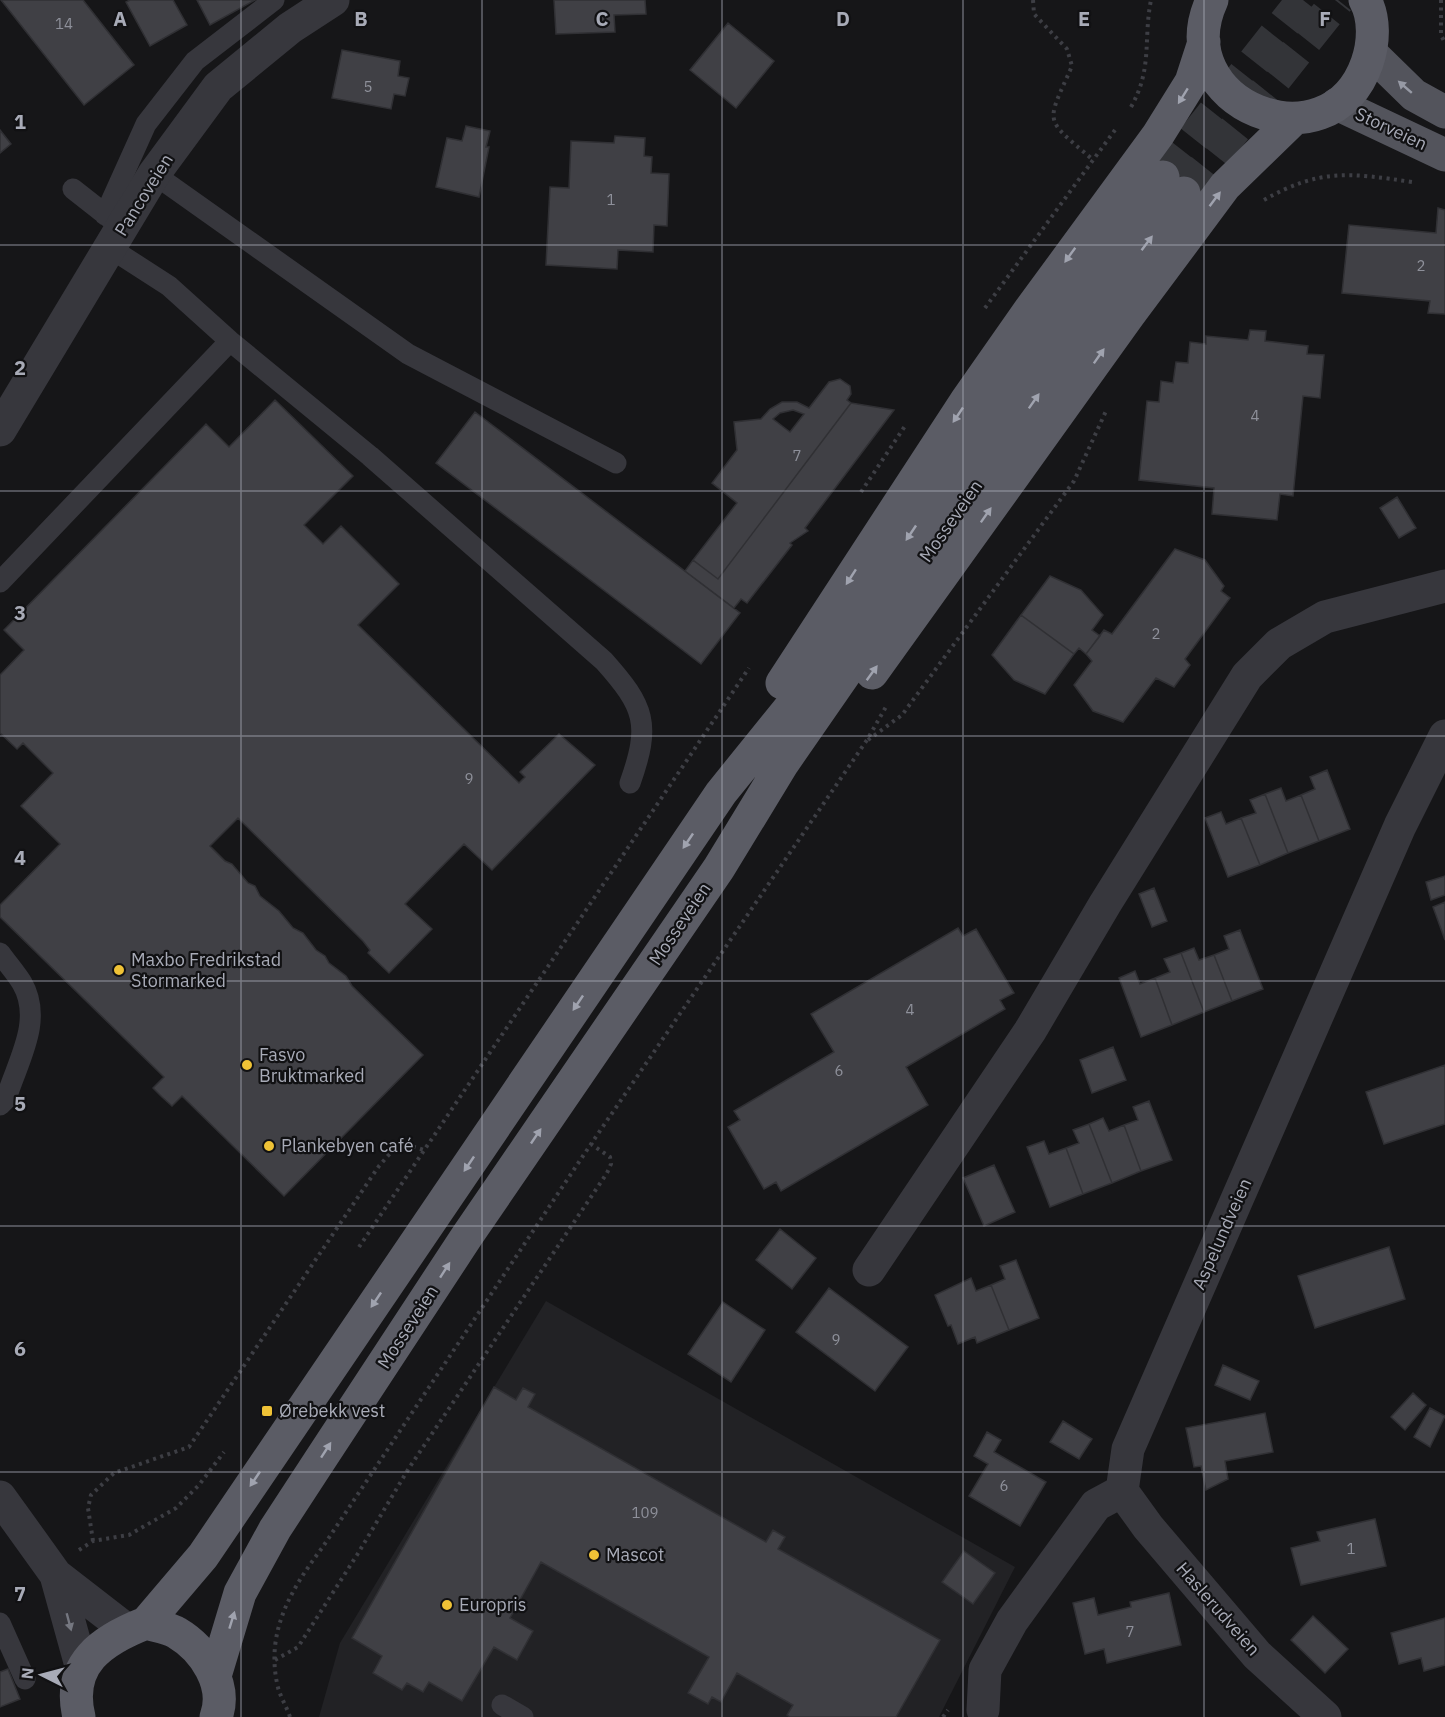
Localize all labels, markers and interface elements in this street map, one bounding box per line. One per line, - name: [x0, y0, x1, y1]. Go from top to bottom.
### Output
- text: A: [113, 5, 127, 32]
- text: B: [354, 5, 368, 32]
- text: C: [595, 5, 609, 32]
- text: D: [836, 5, 850, 32]
- text: E: [1078, 5, 1090, 32]
- text: F: [1319, 5, 1331, 32]
- house number: 14: [55, 14, 73, 33]
- house number: 5: [363, 77, 373, 96]
- one-way arrow: [1397, 80, 1413, 93]
- one-way arrow: [1177, 88, 1188, 104]
- street label: Storveien: [1352, 102, 1431, 155]
- text: 1: [14, 108, 26, 135]
- street label: Pancoveien: [109, 149, 178, 240]
- house number: 1: [606, 190, 616, 209]
- one-way arrow: [1209, 192, 1221, 208]
- one-way arrow: [1141, 235, 1153, 251]
- one-way arrow: [1064, 247, 1076, 262]
- house number: 2: [1416, 256, 1426, 275]
- one-way arrow: [1093, 349, 1105, 365]
- text: 2: [14, 354, 26, 381]
- one-way arrow: [1028, 394, 1040, 410]
- one-way arrow: [952, 406, 964, 422]
- house number: 4: [1250, 406, 1260, 425]
- house number: 7: [792, 446, 802, 465]
- street label: Mosseveien: [914, 475, 987, 566]
- one-way arrow: [980, 508, 992, 524]
- one-way arrow: [905, 525, 917, 541]
- one-way arrow: [845, 569, 856, 586]
- text: 3: [14, 599, 26, 626]
- house number: 2: [1151, 624, 1161, 643]
- one-way arrow: [866, 666, 878, 682]
- house number: 9: [464, 769, 474, 788]
- one-way arrow: [682, 833, 694, 849]
- text: 4: [14, 844, 26, 871]
- street label: Mosseveien: [643, 878, 716, 970]
- place label: Maxbo Fredrikstad Stormarked: [131, 948, 281, 992]
- marker: Maxbo Fredrikstad Stormarked: [112, 963, 126, 977]
- one-way arrow: [572, 994, 584, 1010]
- house number: 4: [905, 1000, 915, 1019]
- place label: Fasvo Bruktmarked: [259, 1043, 365, 1087]
- marker: Fasvo Bruktmarked: [240, 1058, 254, 1072]
- house number: 6: [834, 1061, 844, 1080]
- text: 5: [14, 1090, 26, 1117]
- one-way arrow: [530, 1128, 541, 1144]
- place label: Plankebyen café: [281, 1134, 414, 1157]
- marker: Plankebyen café: [262, 1139, 276, 1153]
- one-way arrow: [463, 1156, 474, 1172]
- street label: Aspelundveien: [1187, 1174, 1256, 1293]
- one-way arrow: [439, 1263, 451, 1279]
- street label: Mosseveien: [372, 1281, 443, 1373]
- one-way arrow: [370, 1292, 382, 1308]
- house number: 9: [831, 1330, 841, 1349]
- text: 6: [14, 1335, 26, 1362]
- place label: Ørebekk vest: [279, 1399, 385, 1422]
- marker: Ørebekk vest: [260, 1404, 274, 1418]
- one-way arrow: [320, 1443, 332, 1459]
- one-way arrow: [249, 1471, 261, 1487]
- house number: 6: [999, 1476, 1009, 1495]
- house number: 109: [631, 1503, 659, 1522]
- house number: 1: [1346, 1539, 1356, 1558]
- place label: Mascot: [606, 1543, 664, 1566]
- marker: Mascot: [587, 1548, 601, 1562]
- street label: Haslerudveien: [1172, 1557, 1265, 1660]
- text: 7: [14, 1580, 26, 1607]
- place label: Europris: [459, 1593, 527, 1616]
- marker: Europris: [440, 1598, 454, 1612]
- one-way arrow: [228, 1611, 237, 1629]
- one-way arrow: [65, 1613, 74, 1631]
- house number: 7: [1125, 1622, 1135, 1641]
- north arrow: [12, 1645, 72, 1705]
- text: N: [17, 1667, 38, 1680]

